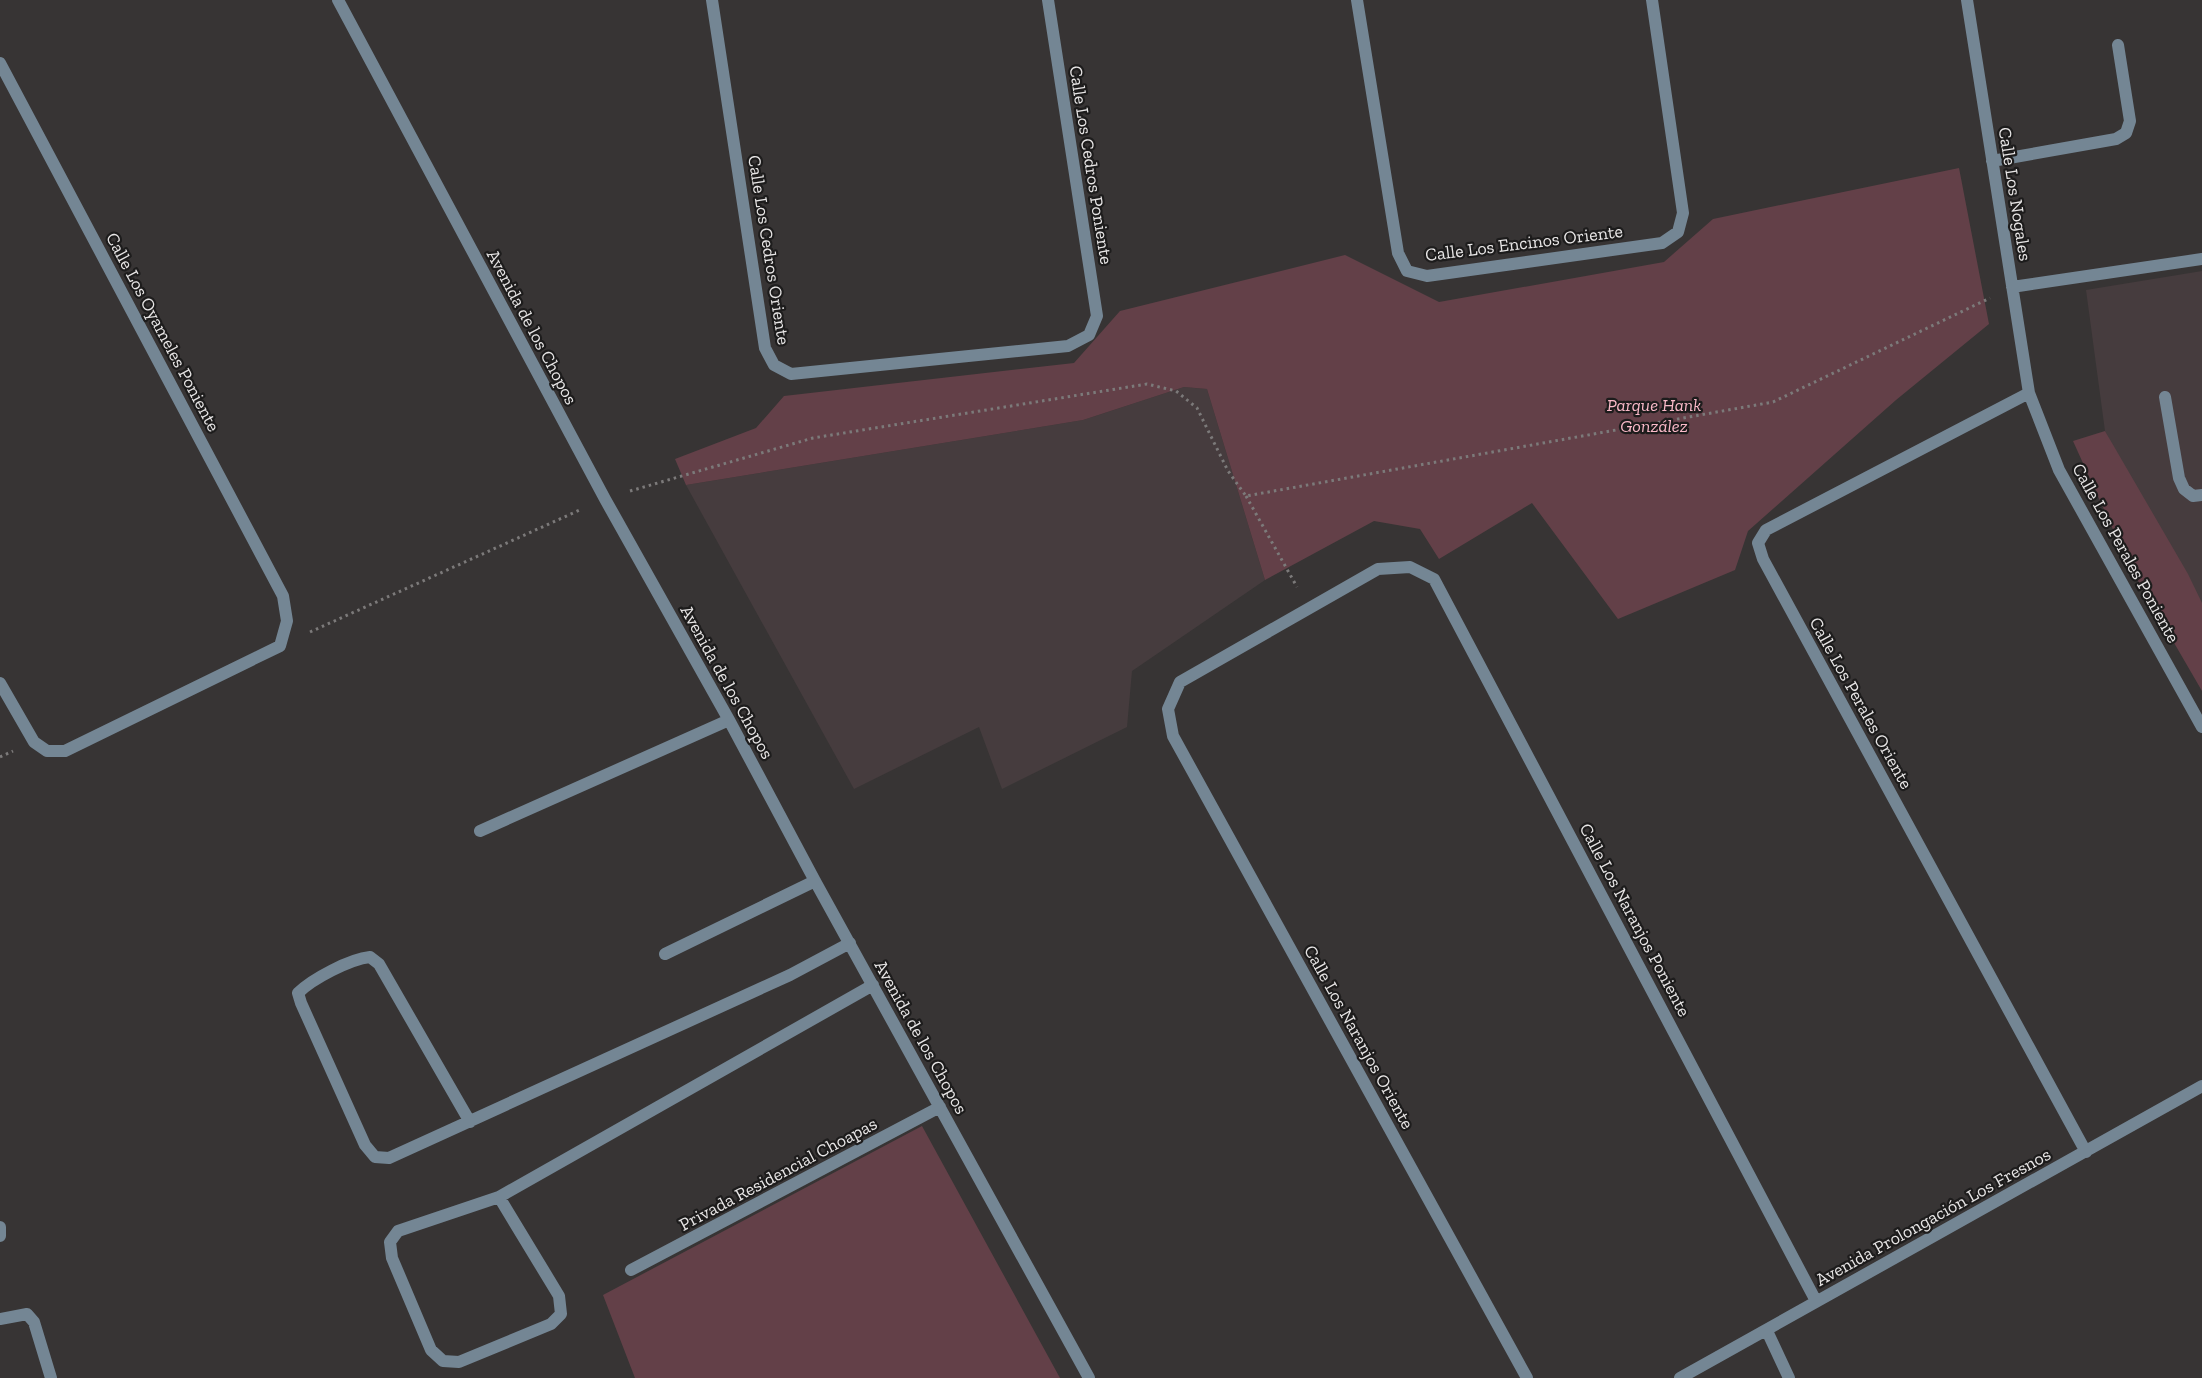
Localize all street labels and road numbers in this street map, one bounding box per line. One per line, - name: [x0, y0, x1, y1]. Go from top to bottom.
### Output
- street label: Calle Los Cedros Poniente: [1064, 64, 1118, 266]
- street label: Calle Los Nogales: [1994, 125, 2036, 263]
- street label: Calle Los Cedros Oriente: [743, 154, 795, 346]
- street label: Calle Los Encinos Oriente: [1424, 220, 1624, 266]
- street label: Calle Los Oyameles Poniente: [101, 229, 225, 435]
- street label: Avenida de los Chopos: [482, 246, 582, 408]
- street label: Calle Los Perales Poniente: [2067, 459, 2185, 647]
- street label: Avenida de los Chopos: [676, 601, 778, 763]
- street label: Calle Los Perales Oriente: [1805, 613, 1917, 793]
- street label: Calle Los Naranjos Poniente: [1575, 820, 1695, 1020]
- street label: Calle Los Naranjos Oriente: [1299, 941, 1419, 1133]
- street label: Avenida de los Chopos: [870, 956, 972, 1118]
- street label: Privada Residencial Choapas: [675, 1112, 881, 1236]
- street label: Avenida Prolongación Los Fresnos: [1812, 1143, 2055, 1291]

